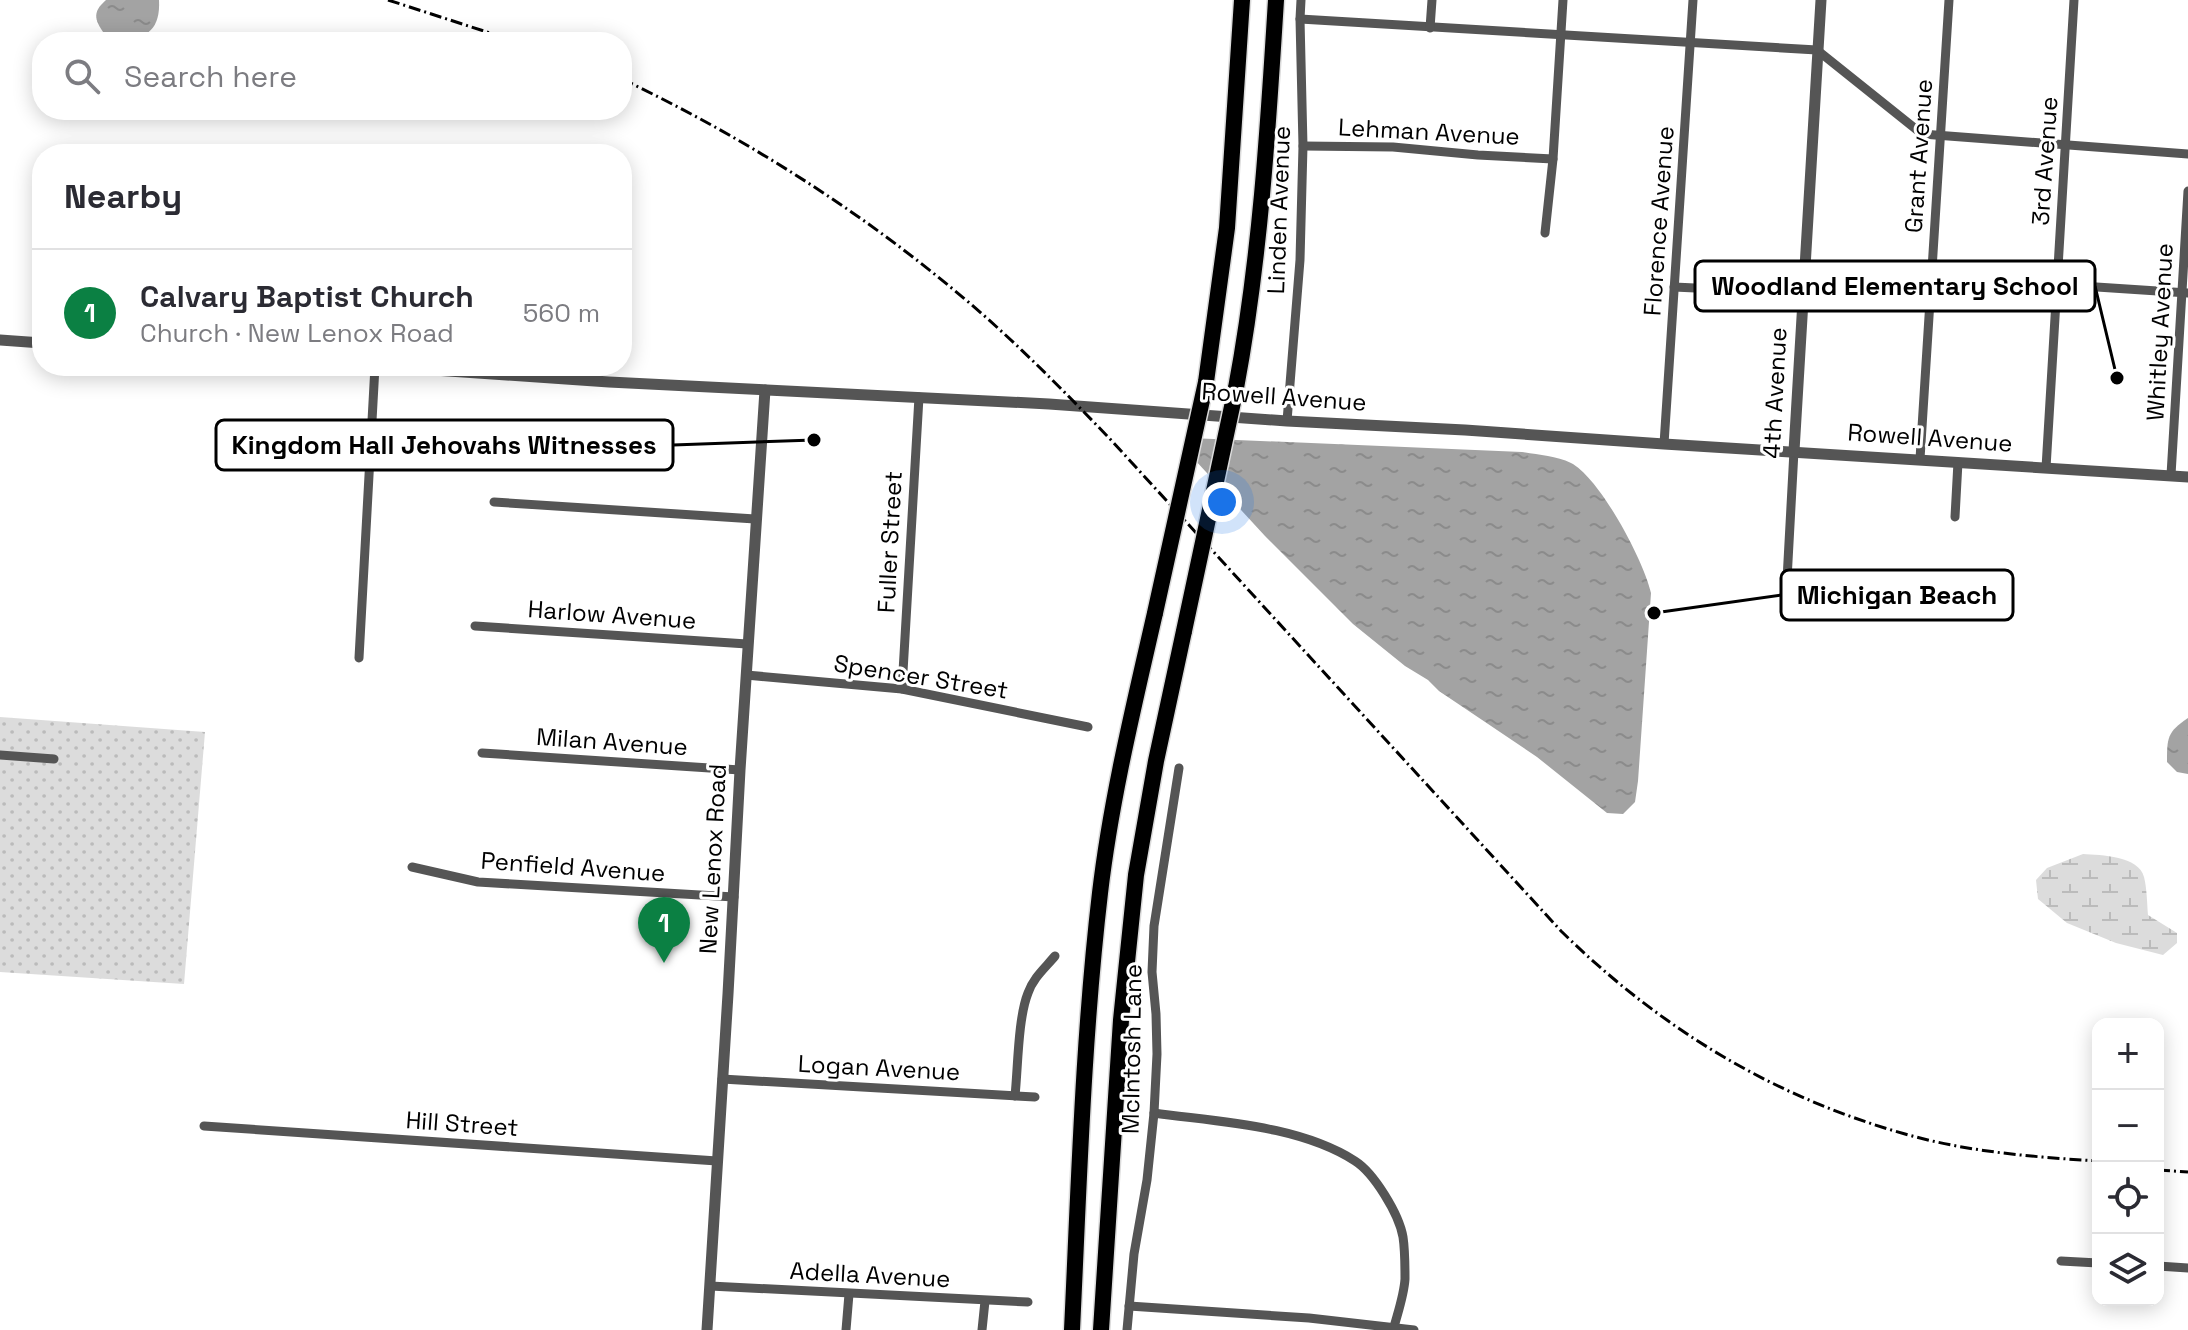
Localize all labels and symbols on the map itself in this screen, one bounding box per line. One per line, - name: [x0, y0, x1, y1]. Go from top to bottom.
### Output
- street label: Grant Avenue: [1898, 78, 1939, 234]
- street label: 3rd Avenue: [2025, 95, 2064, 226]
- street label: Lehman Avenue: [1337, 111, 1521, 152]
- street label: Linden Avenue: [1260, 125, 1297, 295]
- street label: Florence Avenue: [1636, 125, 1681, 317]
- street label: Whitley Avenue: [2139, 242, 2180, 422]
- callout: Woodland Elementary School: [1695, 261, 2095, 311]
- text: Woodland Elementary School: [1711, 269, 2079, 303]
- street label: 4th Avenue: [1756, 327, 1793, 459]
- street label: Rowell Avenue: [1200, 375, 1368, 418]
- street label: Rowell Avenue: [1846, 416, 2014, 459]
- callout: Kingdom Hall Jehovahs Witnesses: [216, 420, 673, 470]
- text: Kingdom Hall Jehovahs Witnesses: [231, 428, 657, 462]
- street label: Fuller Street: [870, 470, 909, 614]
- your location: [1202, 482, 1242, 522]
- callout: Michigan Beach: [1781, 570, 2013, 620]
- text: Michigan Beach: [1797, 578, 1997, 612]
- street label: Harlow Avenue: [527, 593, 697, 636]
- street label: Spencer Street: [832, 647, 1011, 706]
- street label: Milan Avenue: [535, 721, 689, 762]
- street label: New Lenox Road: [692, 763, 733, 955]
- street label: Penfield Avenue: [480, 845, 666, 888]
- pin: 1: [638, 897, 690, 963]
- street label: McIntosh Lane: [1115, 964, 1148, 1134]
- street label: Logan Avenue: [797, 1048, 961, 1087]
- street label: Hill Street: [405, 1104, 519, 1143]
- street label: Adella Avenue: [789, 1255, 951, 1294]

